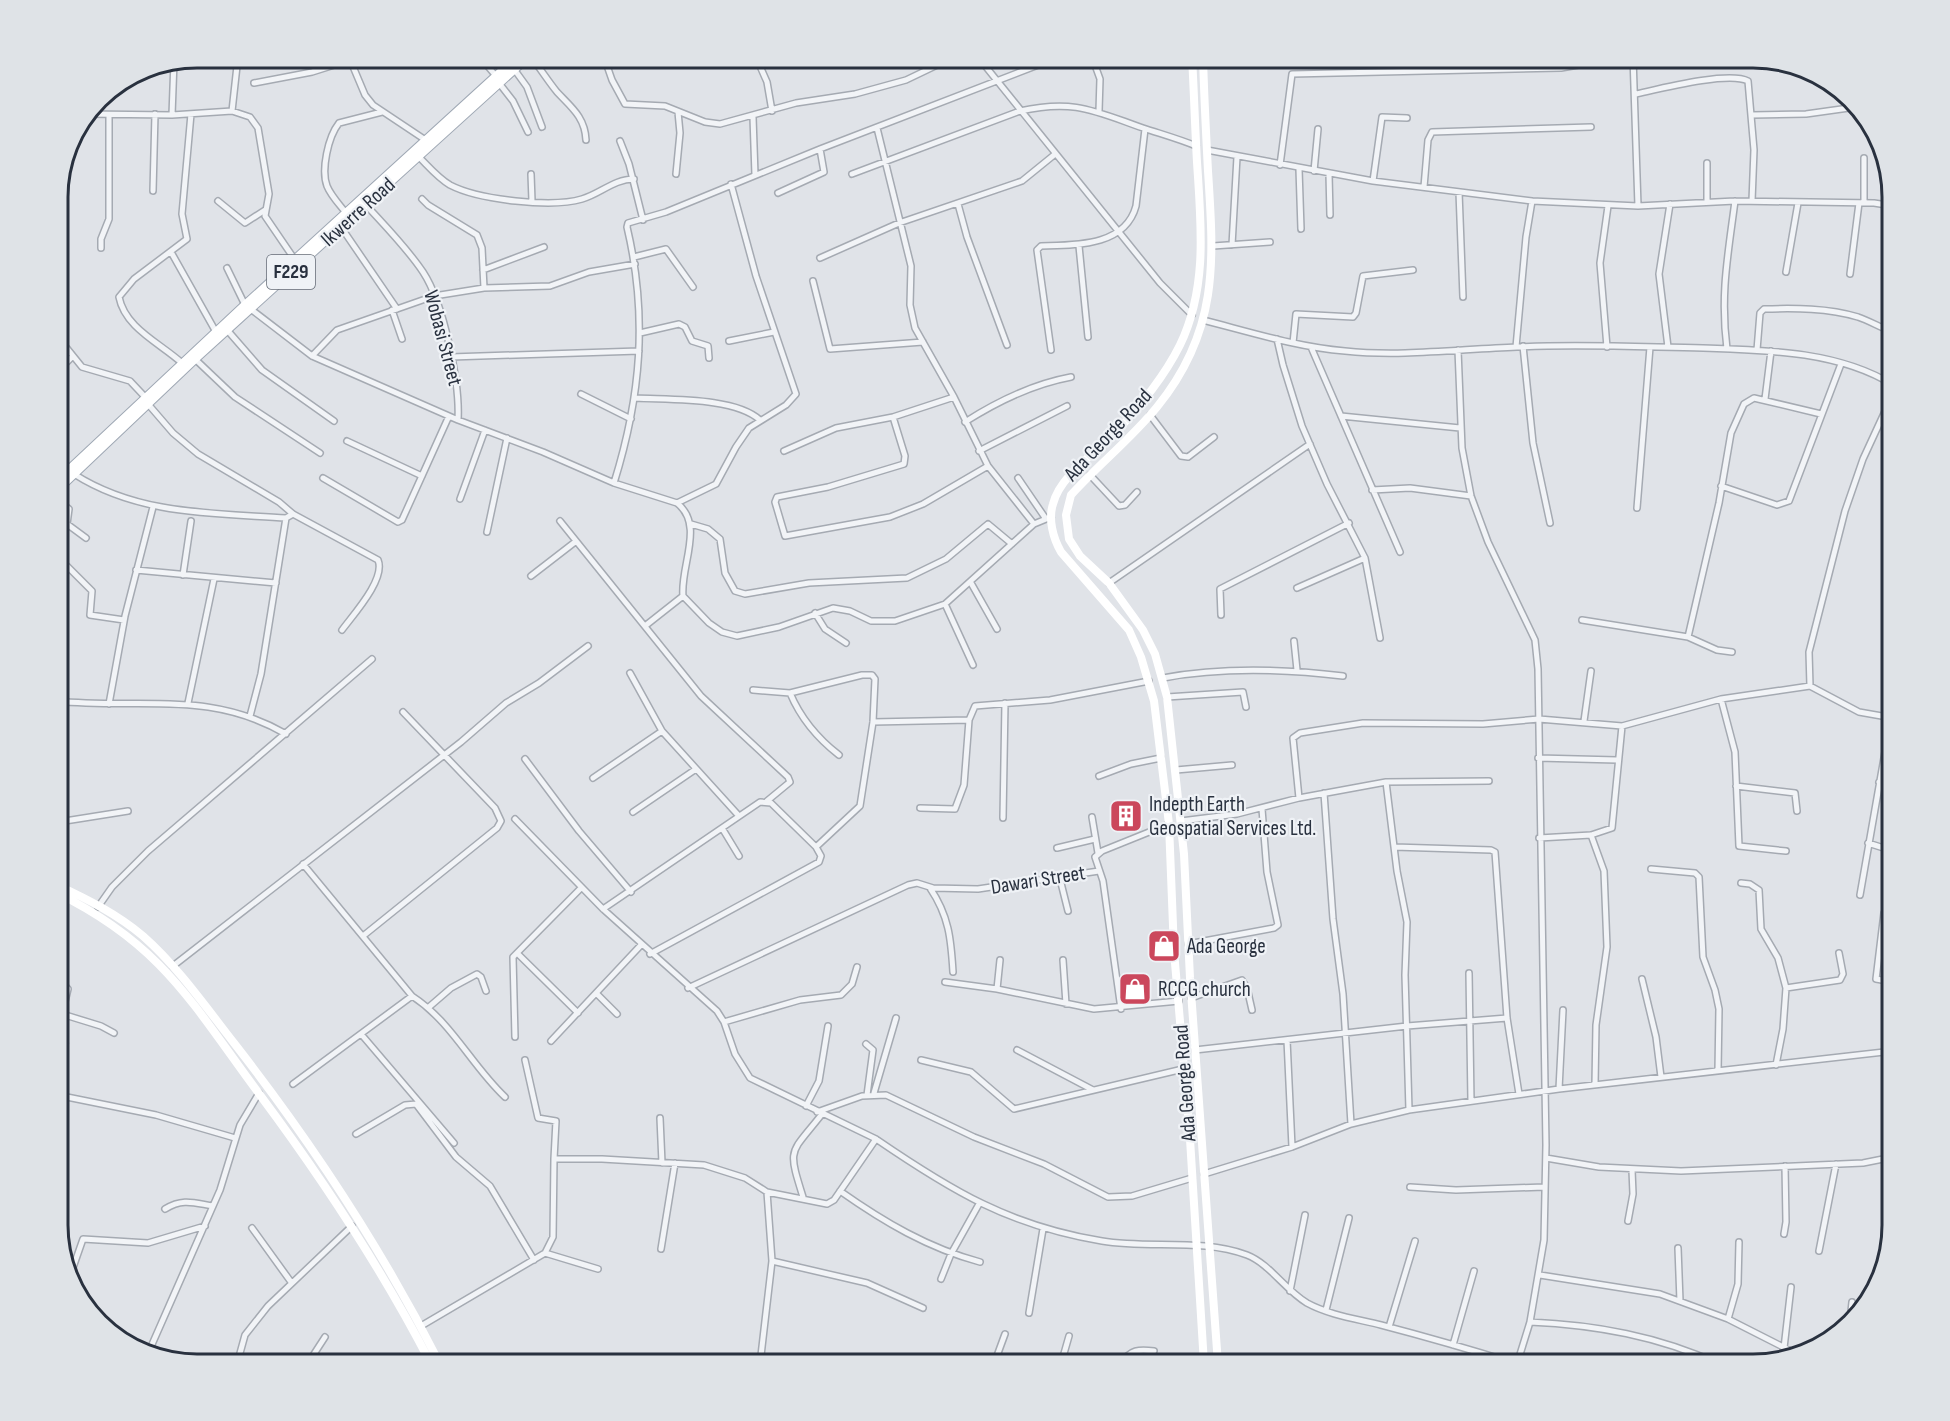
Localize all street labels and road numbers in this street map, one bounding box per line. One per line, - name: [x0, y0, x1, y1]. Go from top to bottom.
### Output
- street label: Ikwerre Road: [316, 172, 400, 252]
- road number: F229: [267, 255, 315, 289]
- street label: Wobasi Street: [418, 287, 468, 389]
- street label: Ada George Road: [1058, 384, 1157, 487]
- street label: Dawari Street: [989, 860, 1087, 900]
- street label: Ada George Road: [1168, 1024, 1202, 1143]

